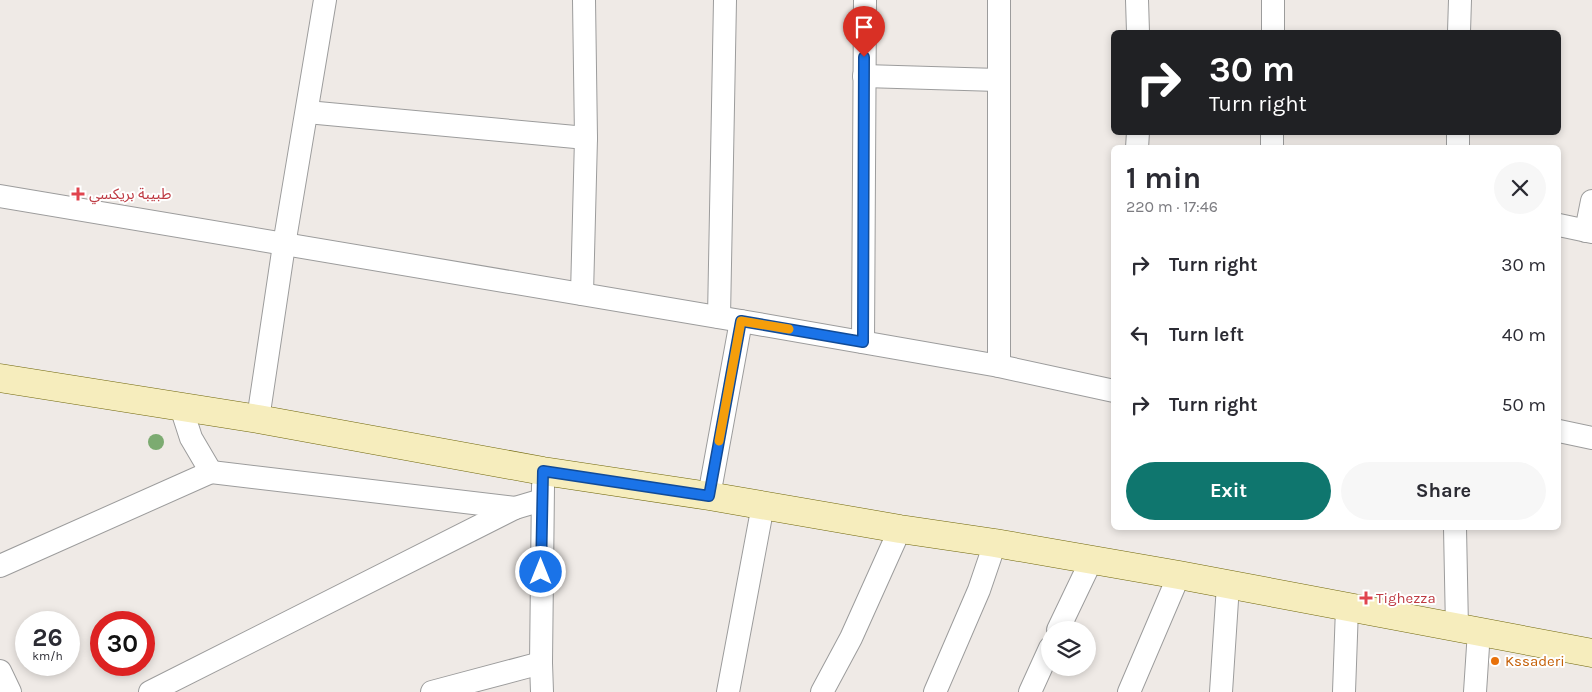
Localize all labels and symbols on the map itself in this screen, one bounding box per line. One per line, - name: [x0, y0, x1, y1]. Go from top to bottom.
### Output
- pin: [843, 6, 885, 57]
- place label: طبيبة بريكسي: [89, 185, 171, 205]
- marker: طبيبة بريكسي: [71, 187, 85, 201]
- position arrow: [514, 545, 566, 597]
- place label: Tighezza: [1376, 589, 1436, 607]
- marker: Tighezza: [1360, 592, 1372, 604]
- speed limit sign: 30: [90, 611, 155, 676]
- place label: Kssaderi: [1505, 652, 1565, 670]
- marker: Kssaderi: [1489, 655, 1501, 667]

